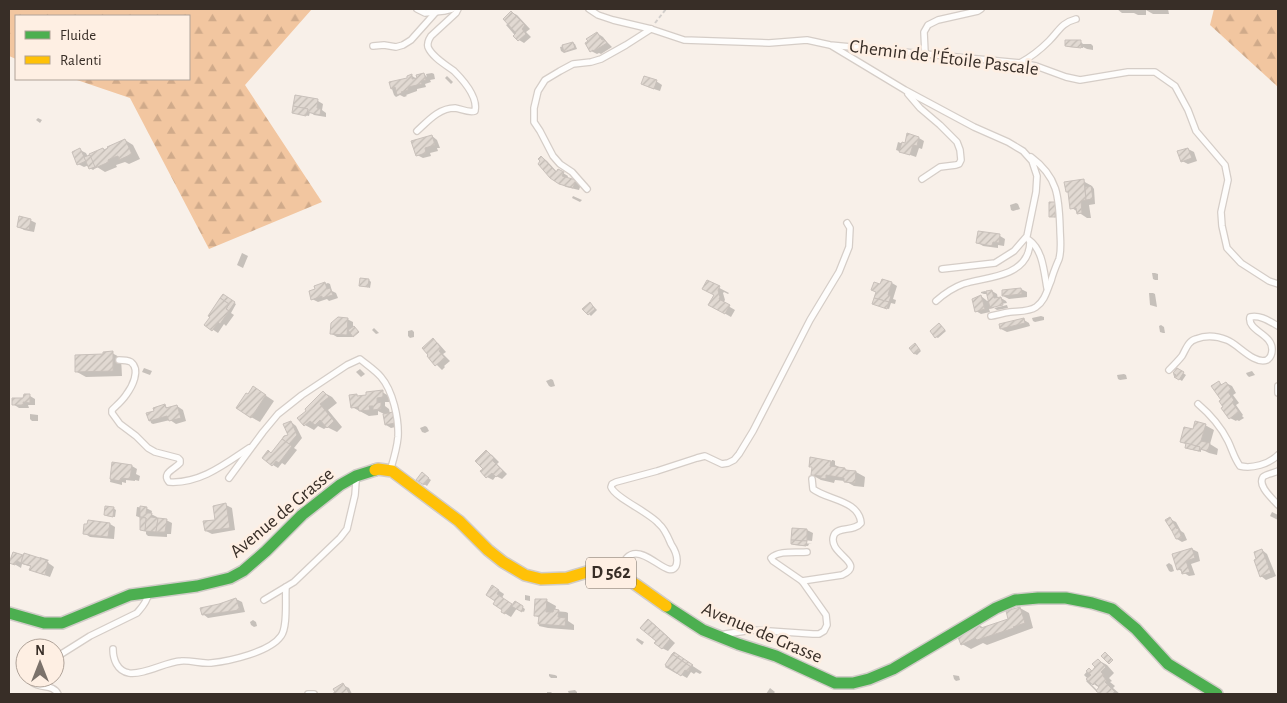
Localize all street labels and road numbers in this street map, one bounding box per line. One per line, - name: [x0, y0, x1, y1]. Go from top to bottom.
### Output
- street label: Chemin de l'Étoile Pascale: [848, 35, 1040, 79]
- street label: Avenue de Grasse: [227, 464, 337, 562]
- road number: D 562: [586, 558, 636, 588]
- street label: Avenue de Grasse: [699, 599, 825, 667]

